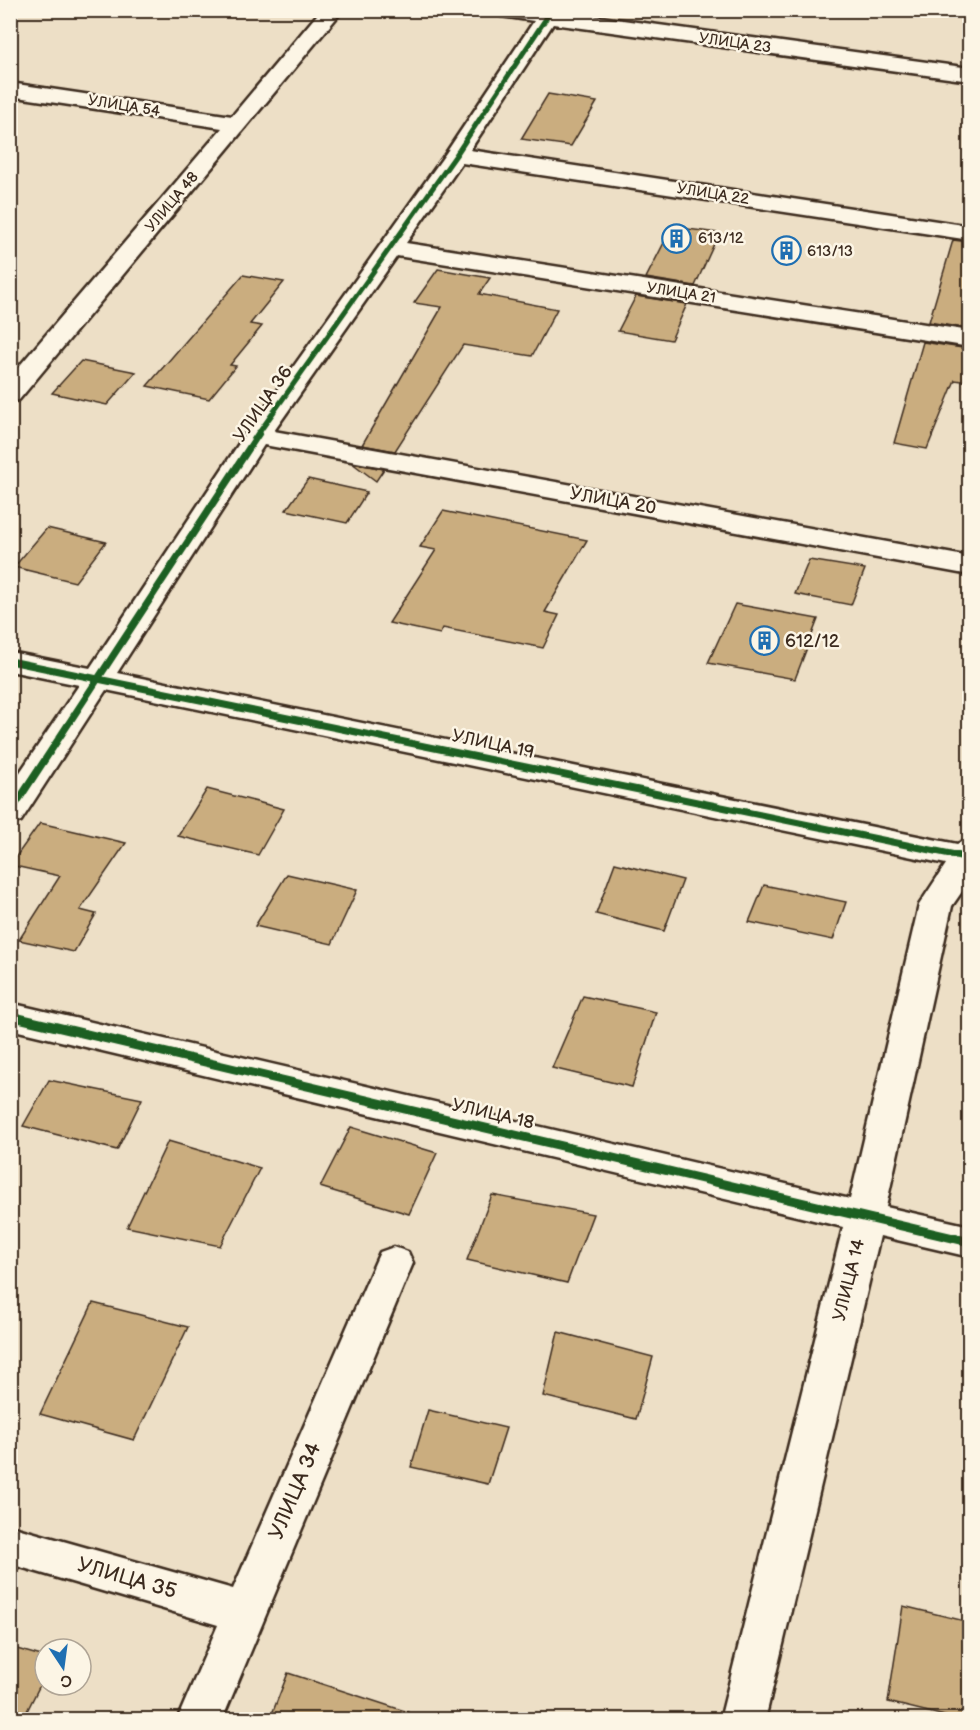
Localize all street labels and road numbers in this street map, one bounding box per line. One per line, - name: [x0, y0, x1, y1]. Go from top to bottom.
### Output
- street label: УЛИЦА 23: [698, 29, 772, 57]
- street label: УЛИЦА 54: [87, 91, 161, 121]
- street label: УЛИЦА 48: [141, 168, 203, 236]
- street label: УЛИЦА 22: [676, 179, 751, 209]
- street label: УЛИЦА 21: [645, 278, 717, 308]
- street label: УЛИЦА 36: [229, 362, 297, 446]
- street label: УЛИЦА 20: [568, 483, 658, 519]
- street label: УЛИЦА 19: [450, 725, 536, 763]
- street label: УЛИЦА 18: [450, 1094, 536, 1134]
- street label: УЛИЦА 14: [829, 1237, 869, 1323]
- street label: УЛИЦА 34: [263, 1439, 327, 1543]
- street label: УЛИЦА 35: [75, 1552, 179, 1604]

